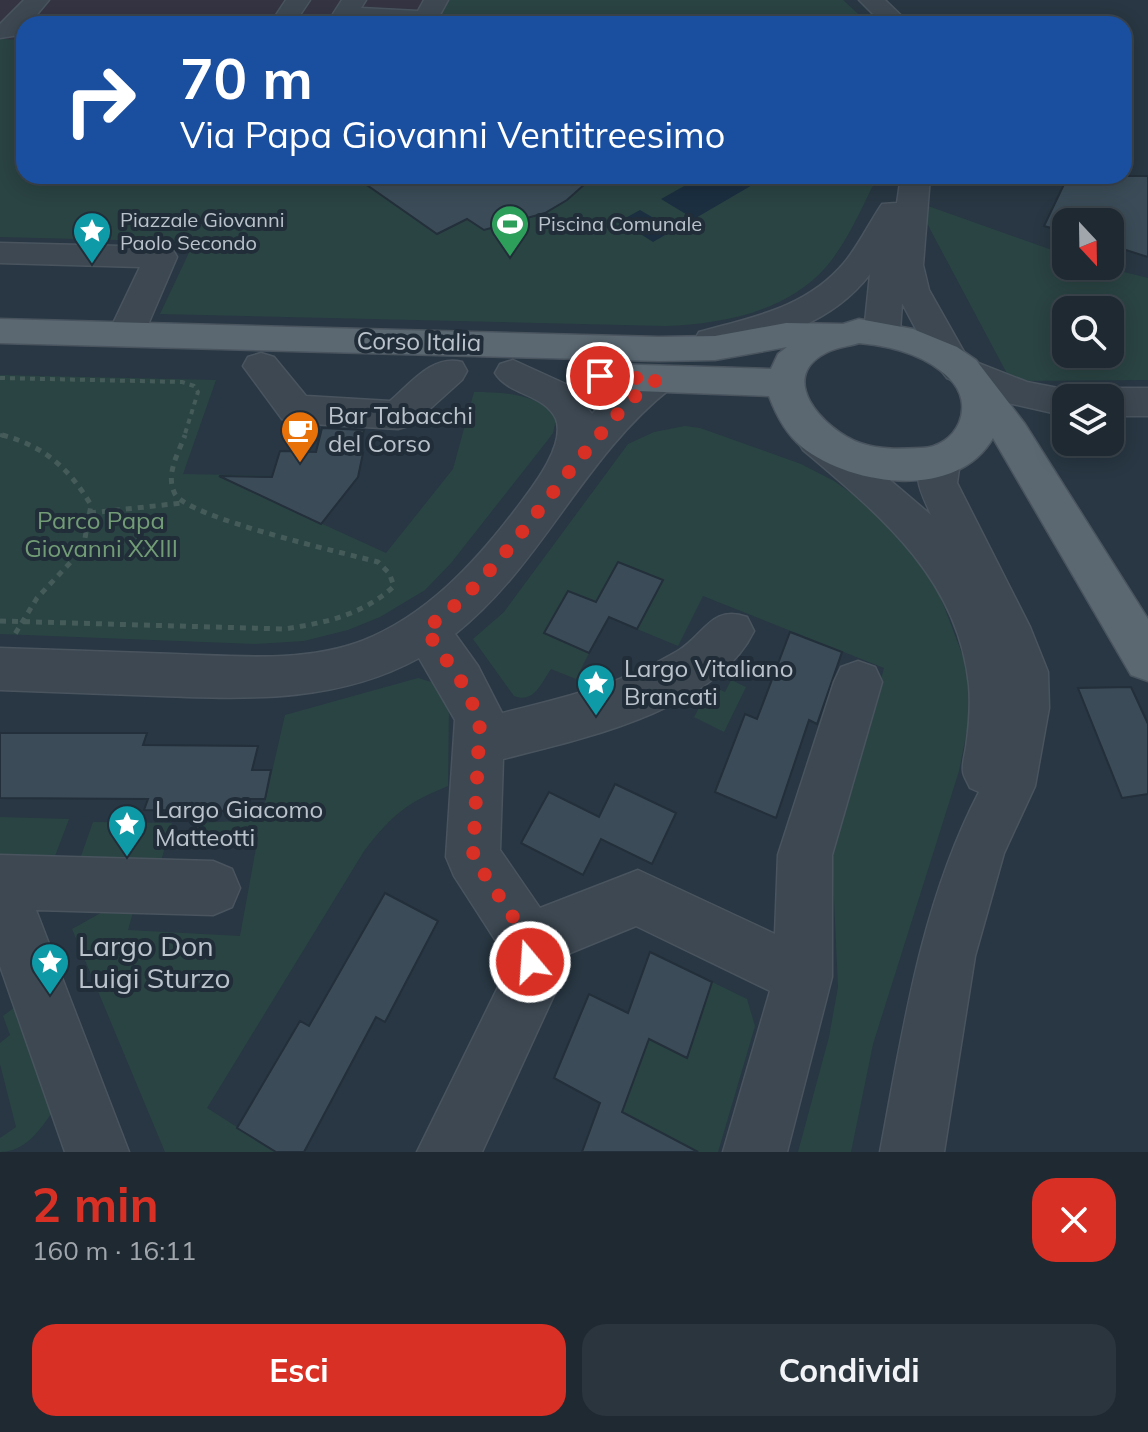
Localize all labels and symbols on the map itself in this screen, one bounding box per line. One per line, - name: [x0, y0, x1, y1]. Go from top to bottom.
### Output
- sports icon: Piscina Comunale: [489, 203, 531, 258]
- place label: Piazzale Giovanni Paolo Secondo: [120, 207, 285, 255]
- north arrow: [1052, 208, 1124, 280]
- place icon: Piazzale Giovanni Paolo Secondo: [71, 210, 113, 265]
- place label: Piscina Comunale: [538, 211, 702, 236]
- street label: Corso Italia: [356, 325, 482, 357]
- pin: [566, 342, 634, 410]
- place label: Bar Tabacchi del Corso: [328, 400, 473, 458]
- cafe icon: Bar Tabacchi del Corso: [279, 409, 321, 464]
- park label: Parco Papa Giovanni XXIII: [24, 505, 178, 563]
- place label: Largo Vitaliano Brancati: [624, 653, 793, 711]
- place icon: Largo Vitaliano Brancati: [575, 662, 617, 717]
- place label: Largo Giacomo Matteotti: [155, 794, 323, 852]
- place icon: Largo Giacomo Matteotti: [106, 803, 148, 858]
- position arrow: [488, 920, 572, 1004]
- place label: Largo Don Luigi Sturzo: [78, 928, 230, 995]
- place icon: Largo Don Luigi Sturzo: [29, 941, 71, 996]

